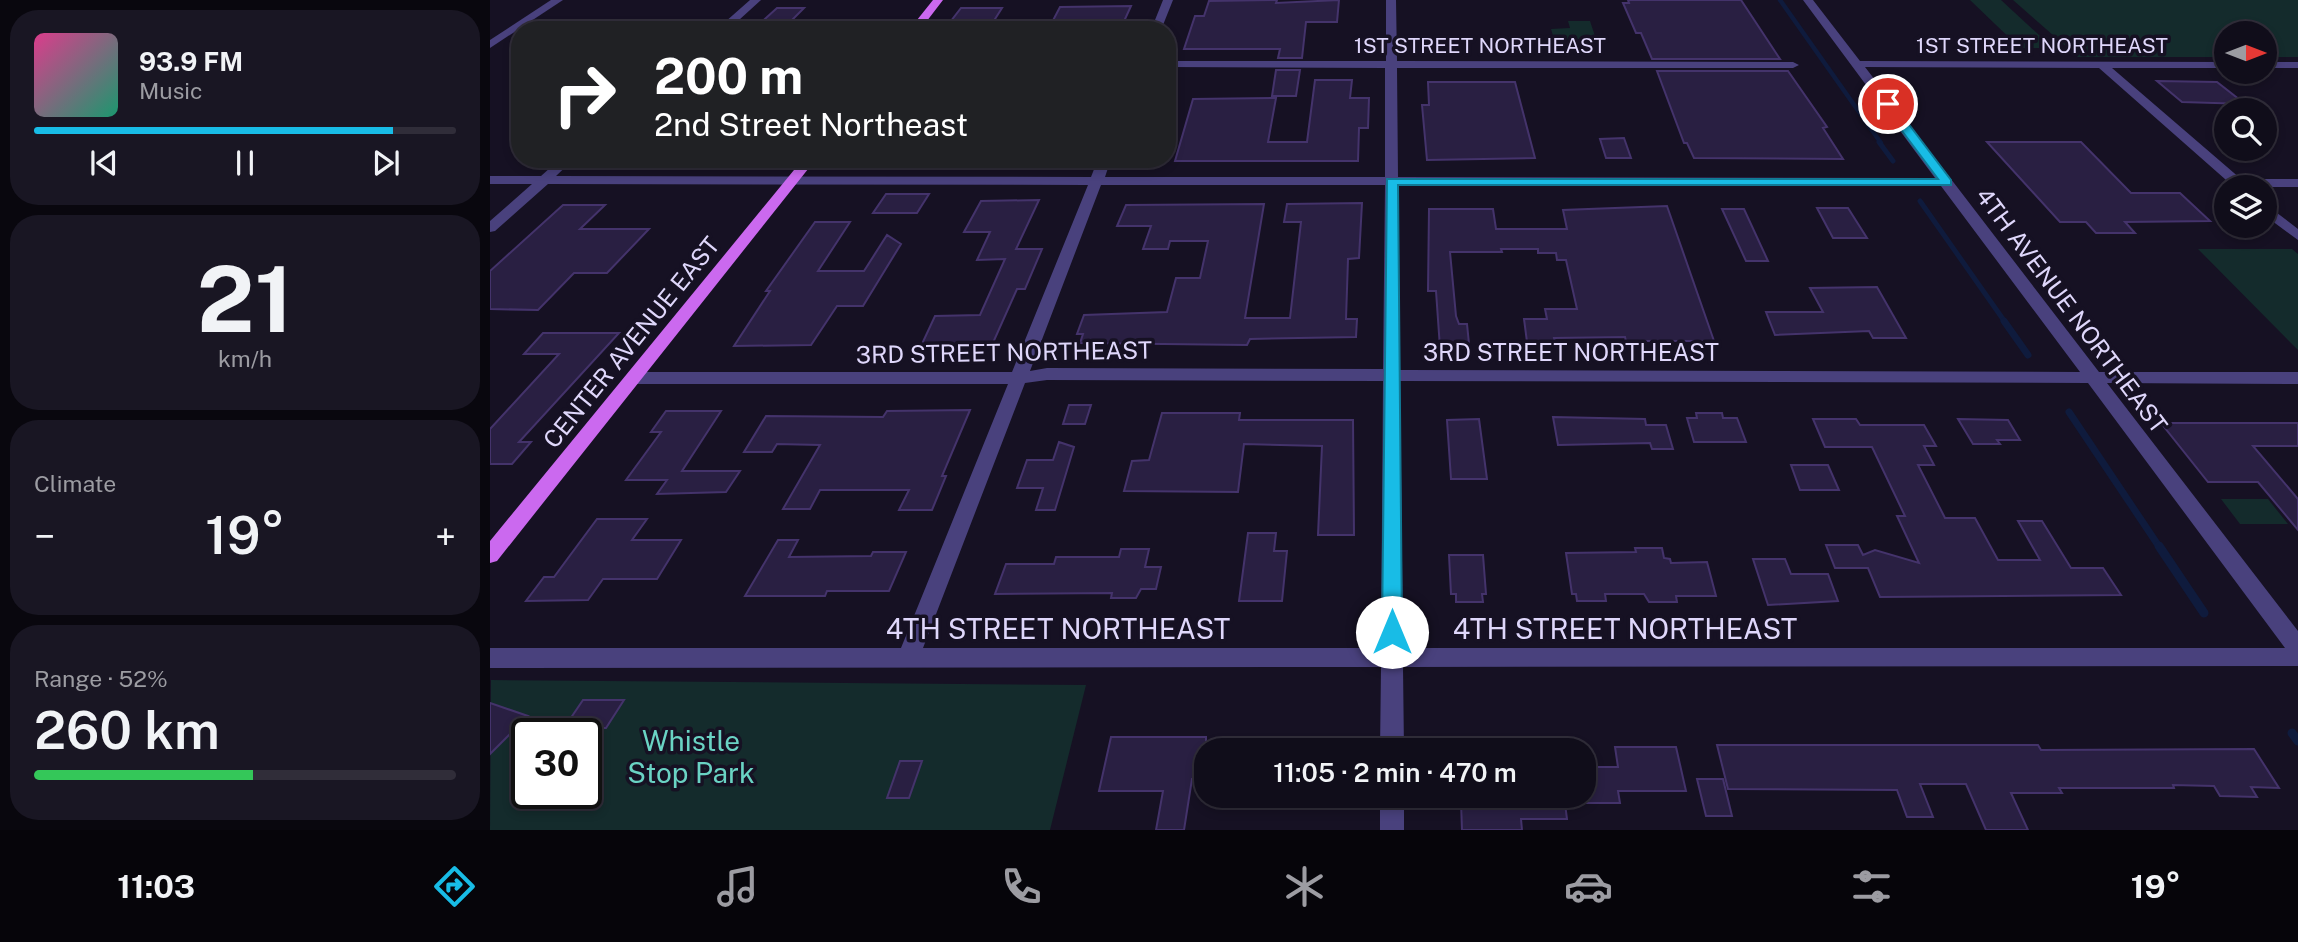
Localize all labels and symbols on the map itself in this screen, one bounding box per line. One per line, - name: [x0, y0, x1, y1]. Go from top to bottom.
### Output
- north arrow: [2214, 21, 2277, 84]
- street label: 1ST STREET NORTHEAST: [1354, 33, 1606, 58]
- street label: 1ST STREET NORTHEAST: [1916, 33, 2168, 58]
- pin: [1858, 74, 1918, 134]
- street label: 4TH AVENUE NORTHEAST: [1971, 182, 2173, 438]
- street label: CENTER AVENUE EAST: [537, 231, 725, 453]
- street label: 3RD STREET NORTHEAST: [856, 335, 1152, 369]
- street label: 3RD STREET NORTHEAST: [1423, 338, 1719, 366]
- position arrow: [1355, 595, 1429, 669]
- street label: 4TH STREET NORTHEAST: [886, 612, 1230, 645]
- street label: 4TH STREET NORTHEAST: [1453, 612, 1797, 645]
- speed limit sign: 30: [511, 718, 602, 809]
- park label: Whistle Stop Park: [627, 724, 755, 789]

